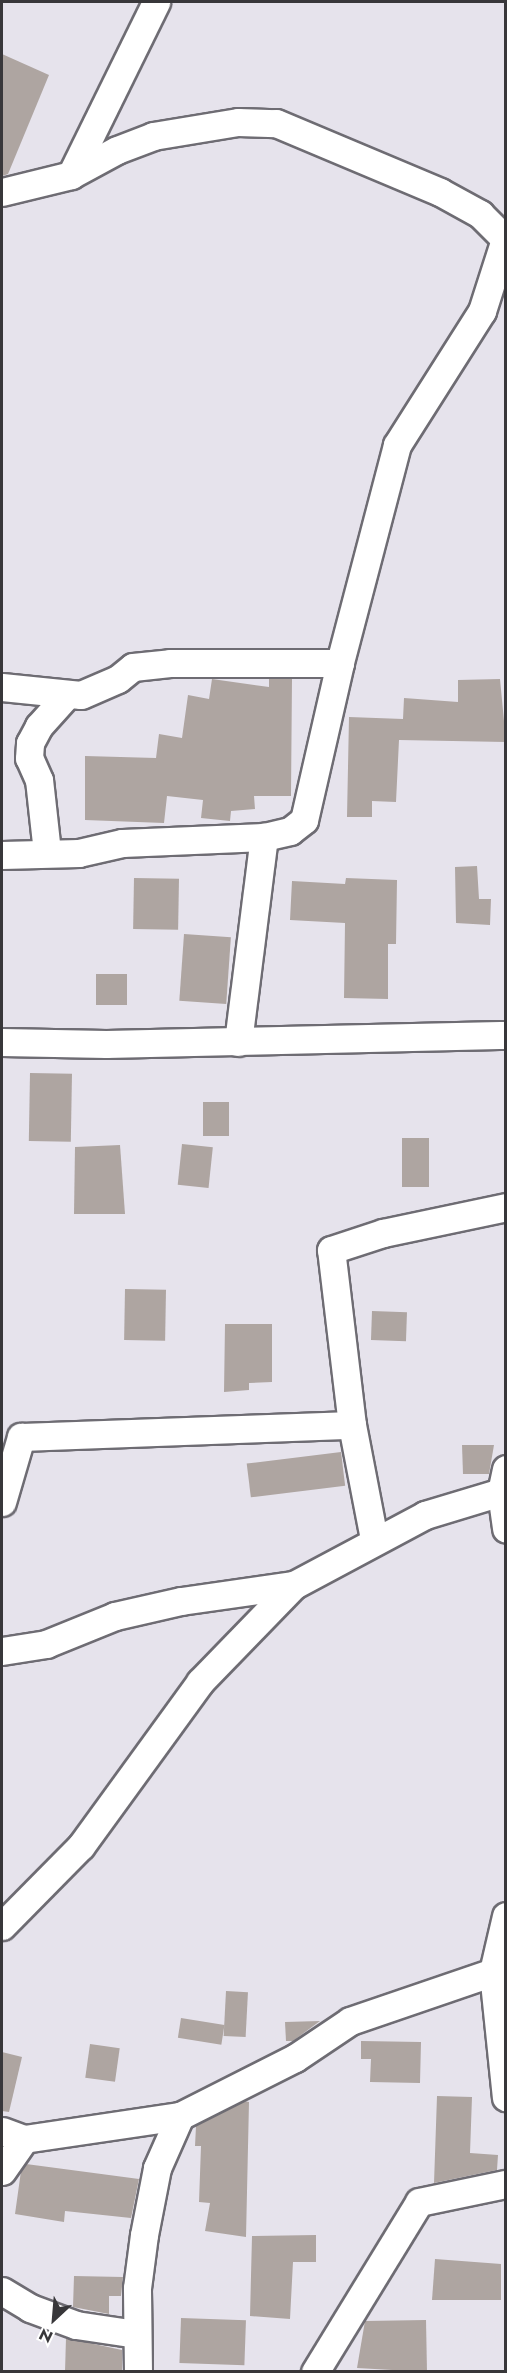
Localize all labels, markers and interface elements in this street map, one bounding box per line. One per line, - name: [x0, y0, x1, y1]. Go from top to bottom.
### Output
- north arrow: [24, 2289, 84, 2349]
- text: N: [35, 2323, 57, 2349]

